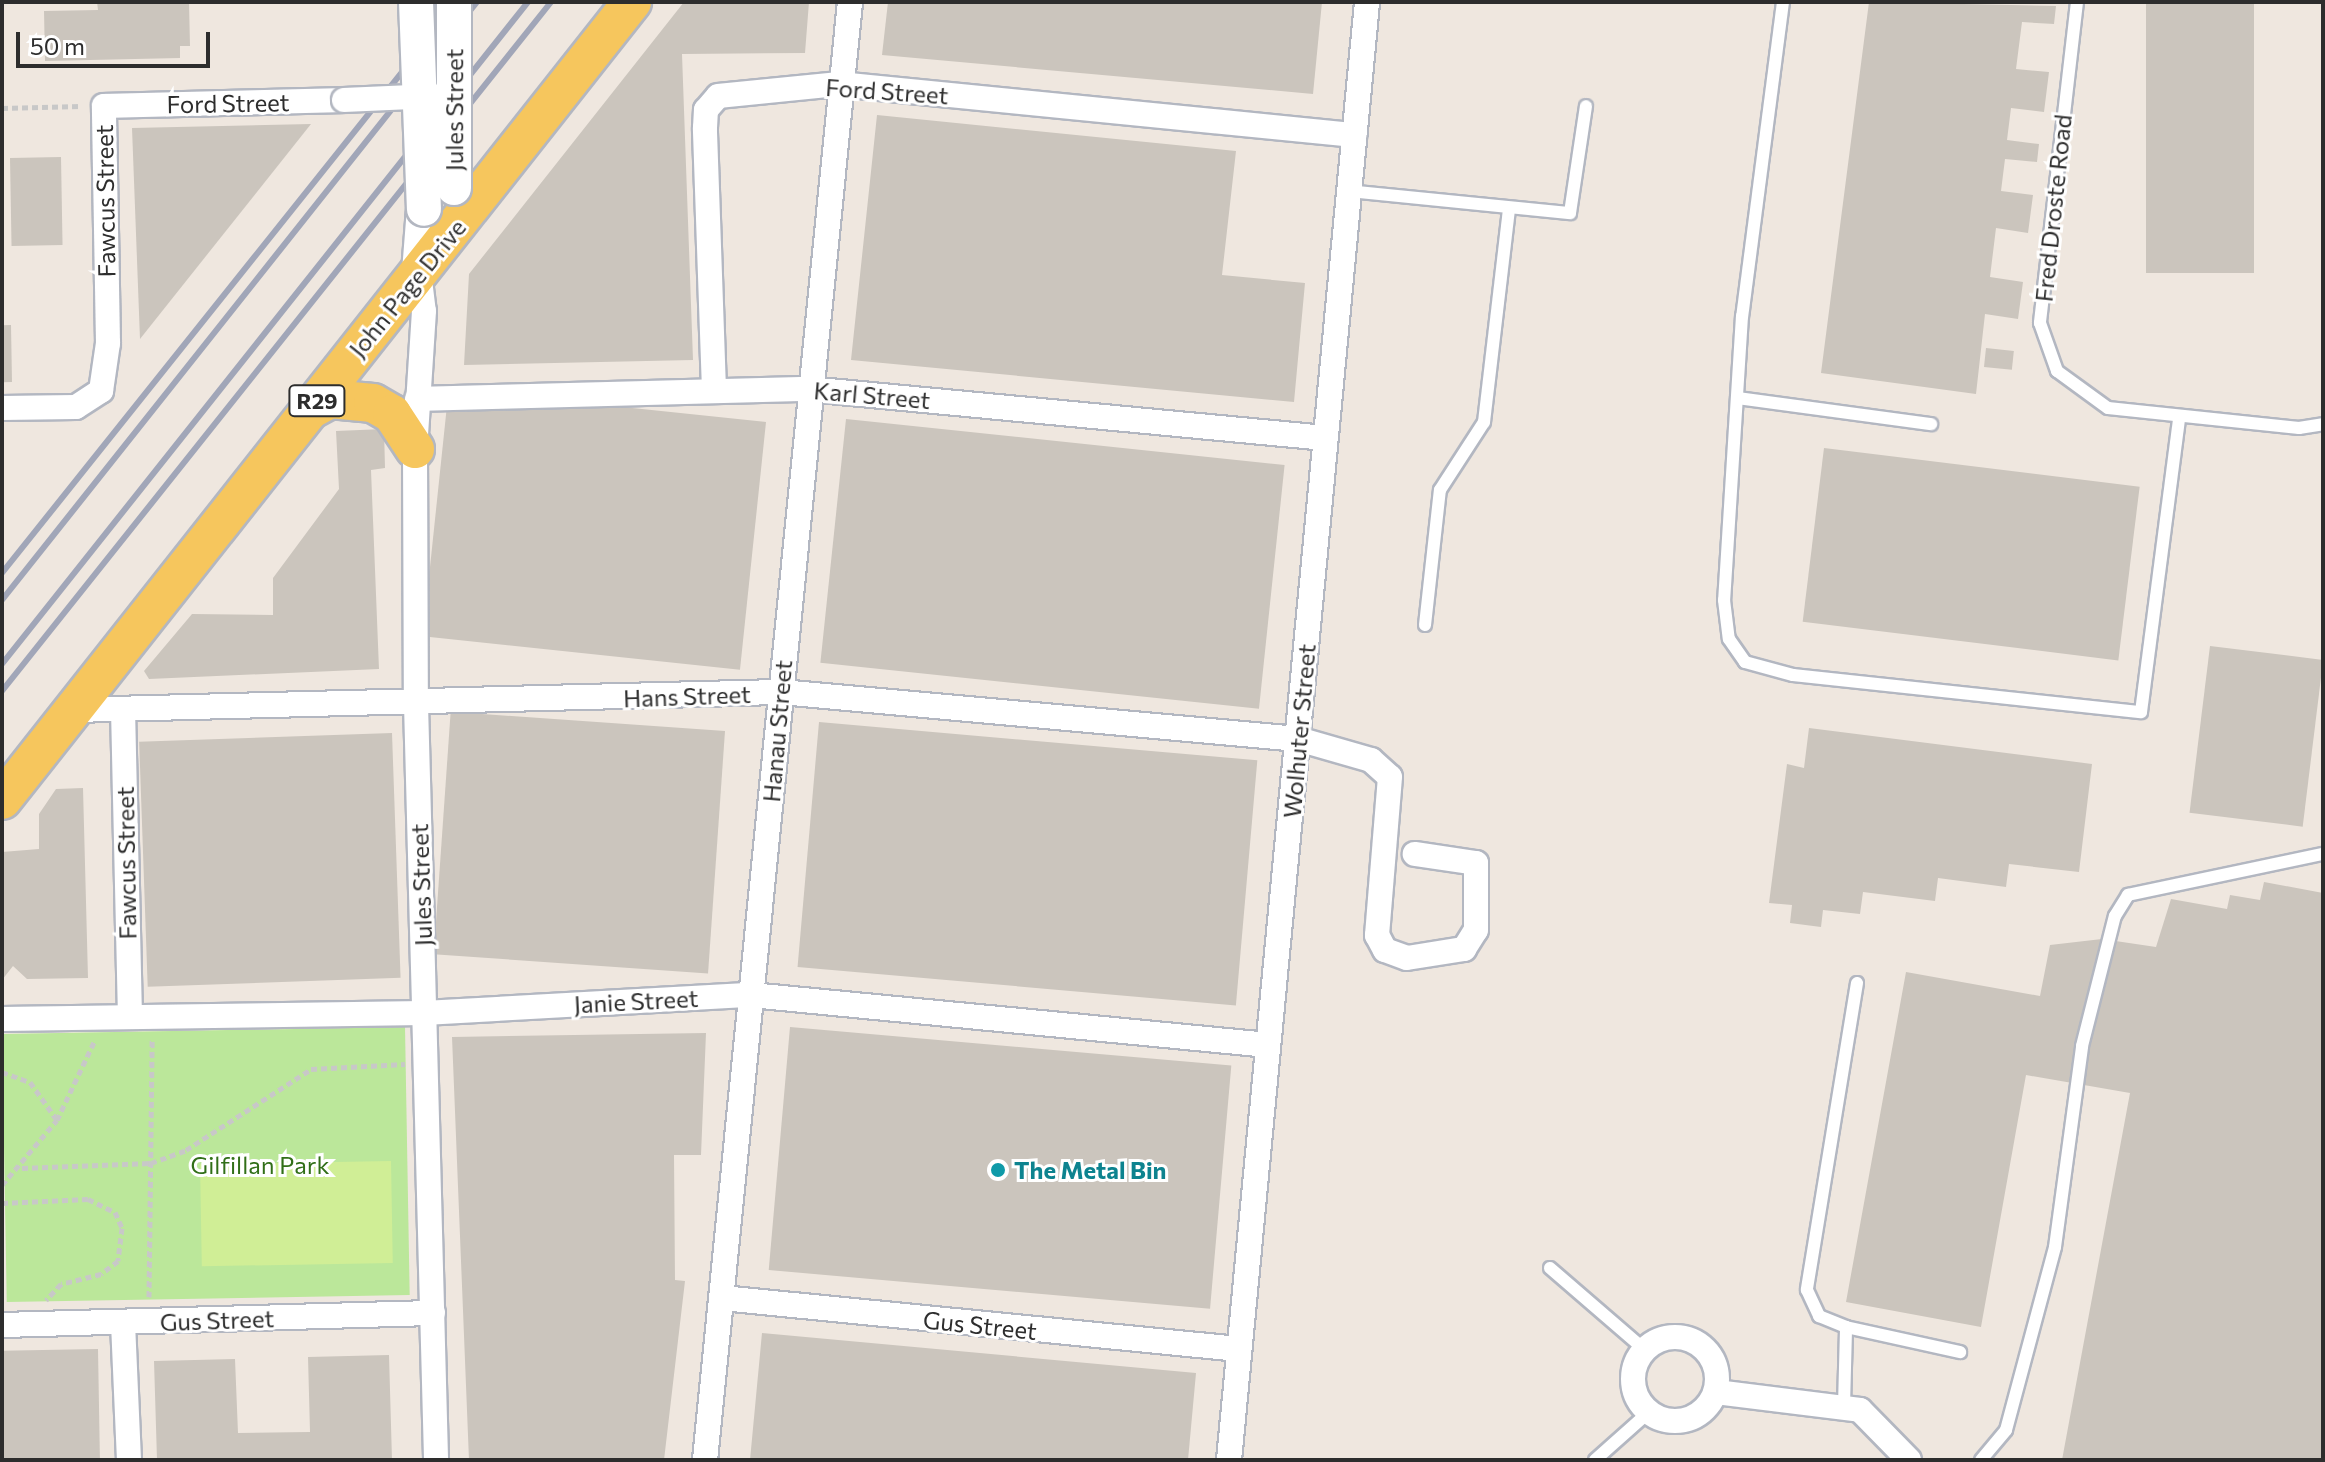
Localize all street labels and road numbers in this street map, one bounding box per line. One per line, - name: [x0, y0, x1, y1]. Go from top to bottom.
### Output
- street label: Jules Street: [440, 49, 468, 171]
- street label: Ford Street: [825, 72, 949, 110]
- street label: Ford Street: [166, 88, 290, 118]
- street label: Fred Droste Road: [2029, 113, 2077, 303]
- street label: Fawcus Street: [89, 124, 121, 278]
- street label: John Page Drive: [343, 213, 471, 363]
- street label: Karl Street: [813, 376, 931, 414]
- road number: R29: [287, 383, 347, 419]
- street label: Wolhuter Street: [1277, 643, 1321, 819]
- street label: Hanau Street: [756, 659, 798, 803]
- street label: Hans Street: [623, 679, 751, 713]
- street label: Fawcus Street: [110, 786, 142, 940]
- street label: Jules Street: [404, 823, 438, 947]
- street label: Janie Street: [573, 983, 699, 1019]
- street label: Gus Street: [159, 1304, 275, 1336]
- street label: Gus Street: [922, 1305, 1038, 1345]

